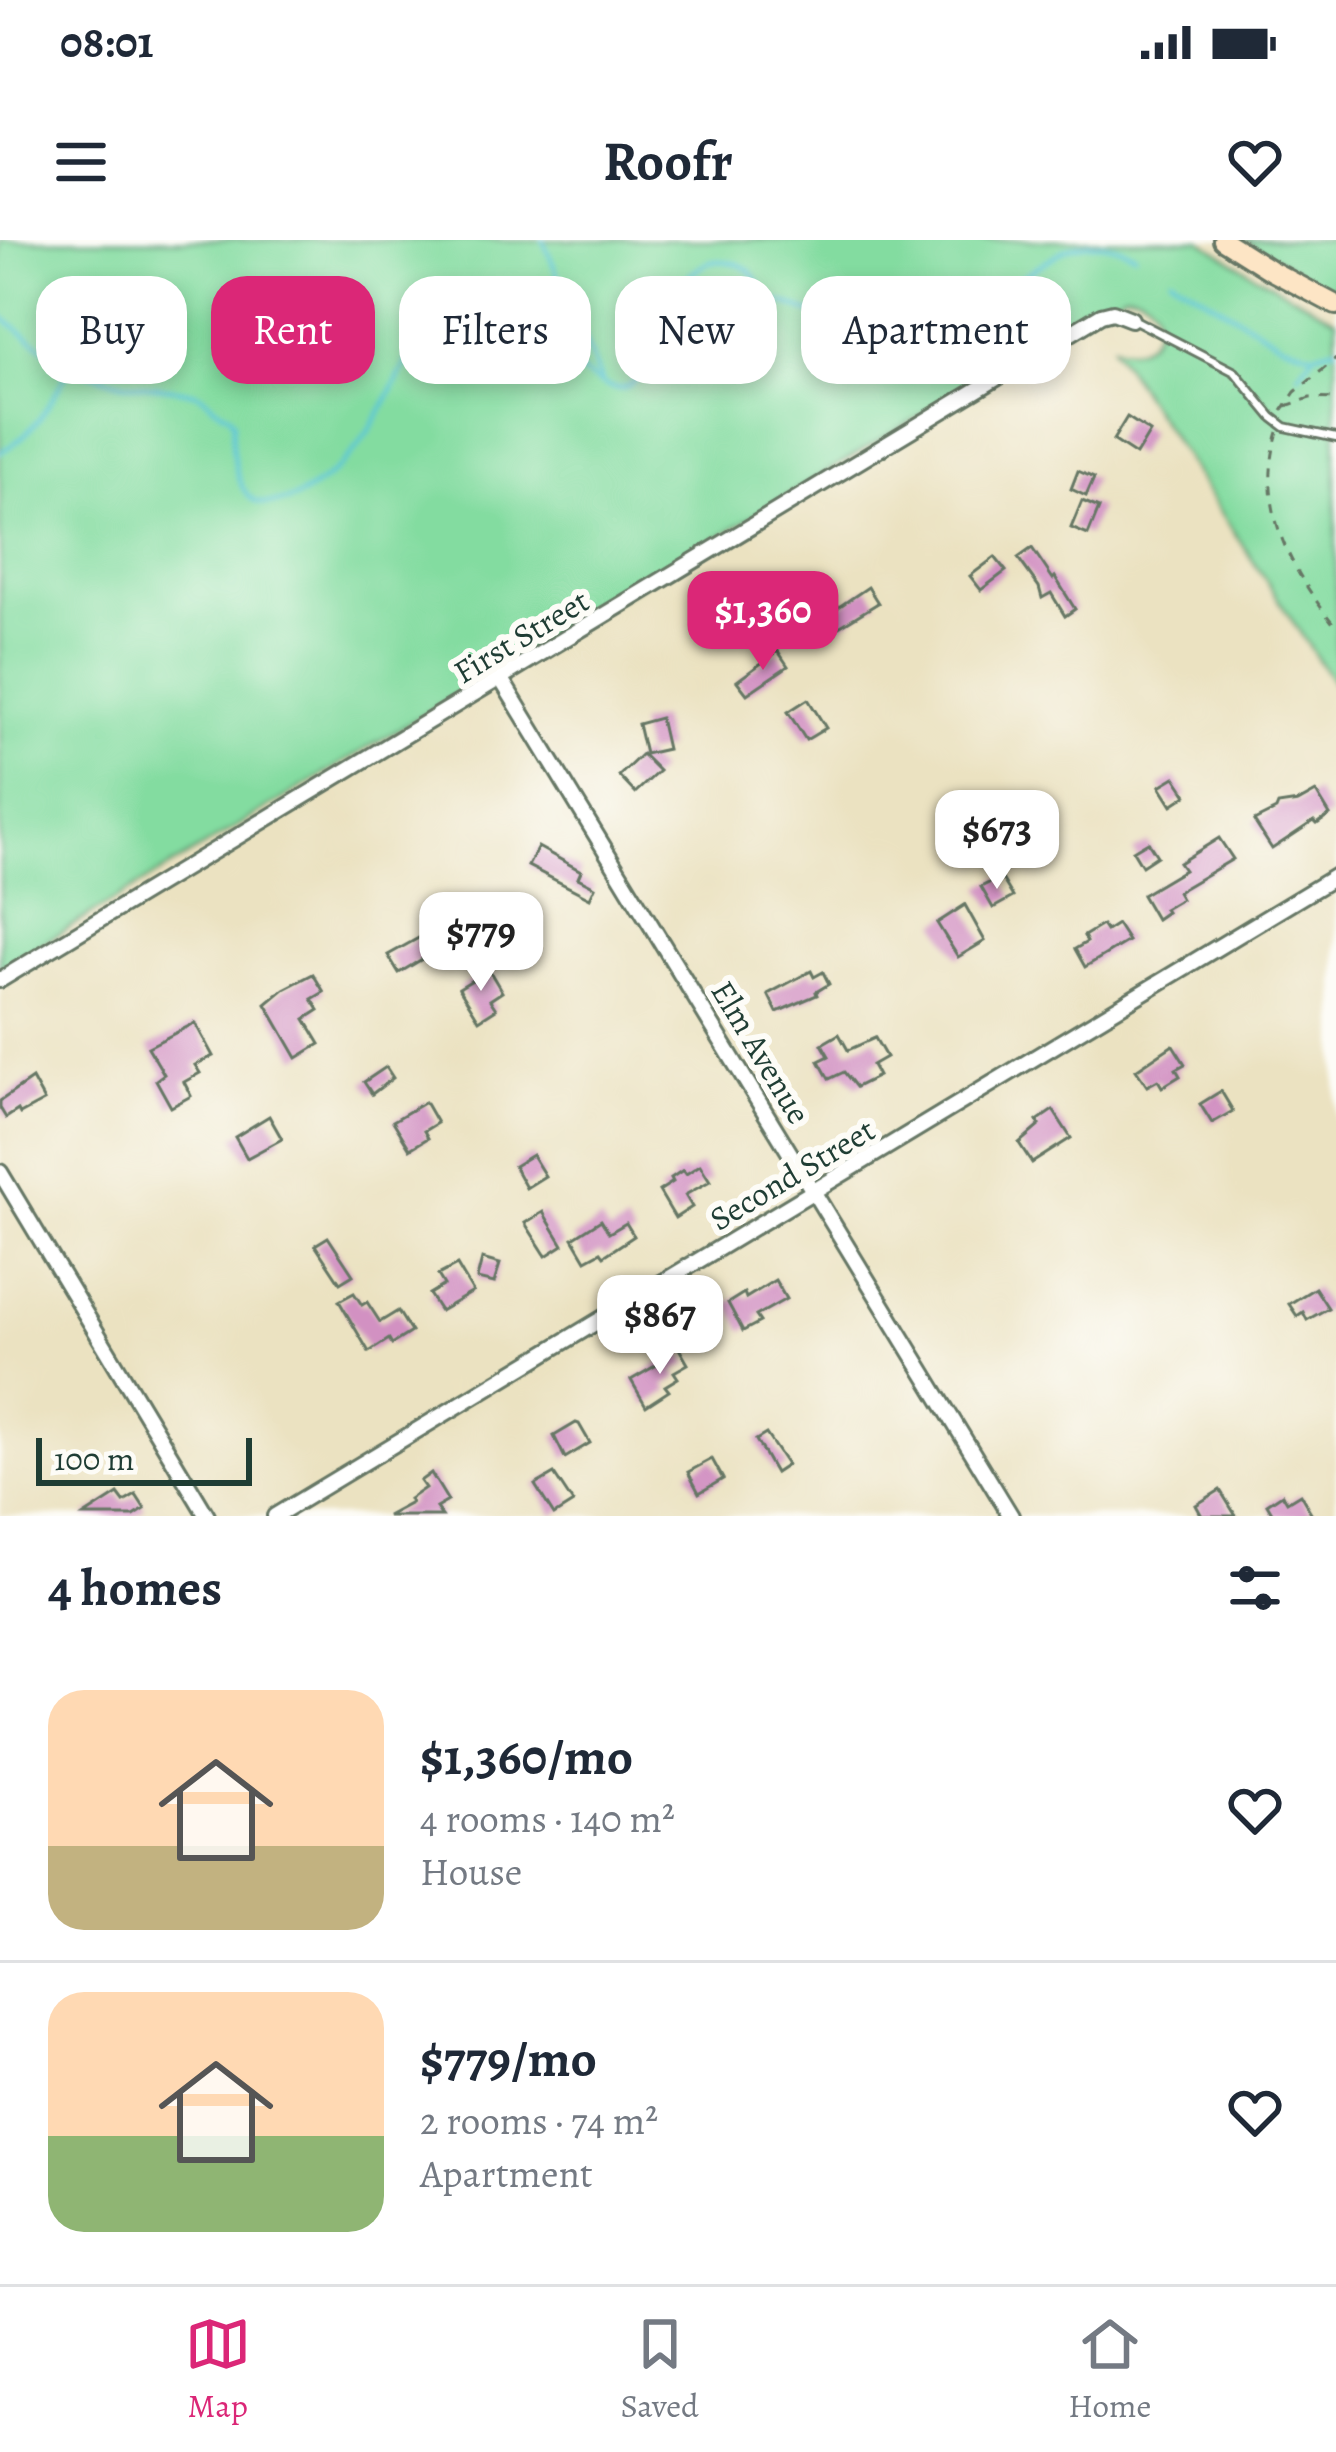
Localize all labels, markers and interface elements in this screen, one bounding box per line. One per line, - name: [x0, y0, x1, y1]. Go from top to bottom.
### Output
- text: 08:01: [60, 11, 154, 73]
- text: Roofr: [603, 125, 733, 199]
- icon: menu: [48, 129, 114, 195]
- icon: heart: [1222, 129, 1288, 195]
- chip: Buy: [36, 276, 187, 384]
- chip: Rent: [211, 276, 375, 384]
- chip: Filters: [399, 276, 591, 384]
- chip: New: [615, 276, 777, 384]
- chip: Apartment: [801, 276, 1071, 384]
- pin: $1,360: [665, 571, 861, 673]
- street label: First Street: [445, 578, 597, 694]
- text: $1,360: [714, 583, 812, 636]
- pin: $673: [926, 790, 1068, 892]
- text: $673: [962, 802, 1032, 855]
- pin: $779: [410, 892, 552, 994]
- text: $779: [446, 904, 516, 957]
- street label: Elm Avenue: [701, 972, 821, 1132]
- street label: Second Street: [701, 1107, 883, 1241]
- pin: $867: [589, 1275, 731, 1377]
- text: $867: [624, 1287, 696, 1340]
- scale bar: [36, 1432, 252, 1485]
- text: 100 m: [54, 1436, 134, 1481]
- text: 4 homes: [48, 1553, 222, 1623]
- icon: filters: [1222, 1555, 1288, 1621]
- text: $1,360/mo: [420, 1722, 633, 1792]
- icon: home: [144, 1738, 288, 1882]
- icon: heart: [1222, 1777, 1288, 1843]
- text: 4 rooms · 140 m²: [420, 1792, 675, 1845]
- text: House: [420, 1845, 522, 1898]
- text: $779/mo: [420, 2024, 597, 2094]
- icon: home: [144, 2040, 288, 2184]
- icon: heart: [1222, 2079, 1288, 2145]
- text: 2 rooms · 74 m²: [420, 2094, 658, 2147]
- text: Apartment: [420, 2147, 593, 2200]
- tab: Map: [185, 2311, 251, 2428]
- tab: Saved: [620, 2311, 699, 2428]
- tab: Home: [1068, 2311, 1151, 2428]

